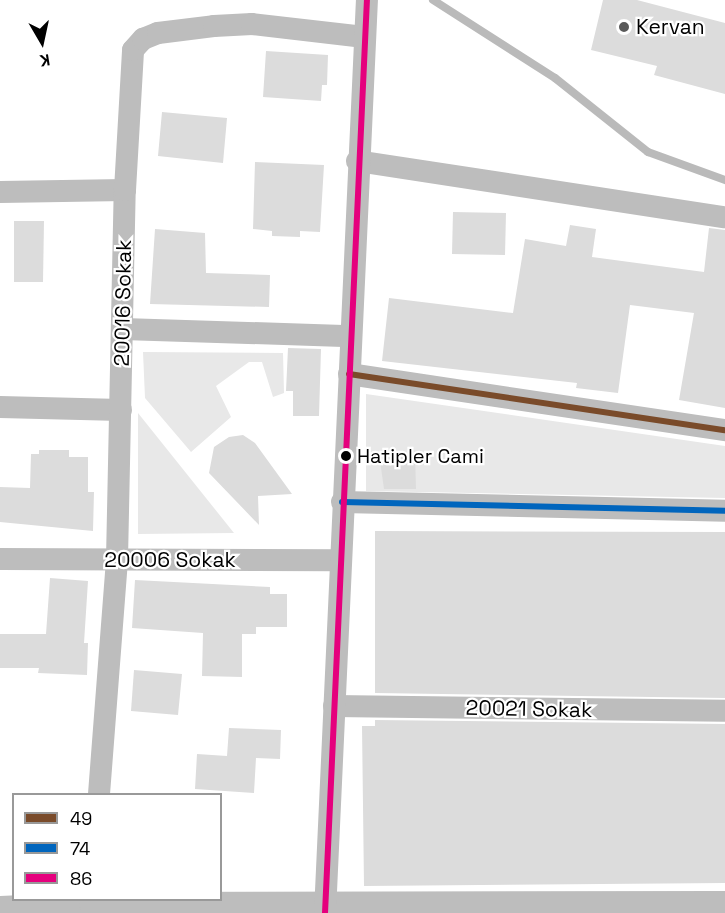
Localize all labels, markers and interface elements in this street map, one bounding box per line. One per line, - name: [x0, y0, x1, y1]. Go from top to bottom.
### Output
- north arrow: [12, 12, 72, 72]
- place label: Kervan: [636, 14, 705, 40]
- marker: Kervan: [617, 20, 631, 34]
- text: K: [38, 49, 51, 71]
- street label: 20016 Sokak: [109, 239, 137, 367]
- place label: Hatipler Cami: [357, 444, 484, 468]
- marker: Hatipler Cami: [340, 450, 352, 462]
- street label: 20006 Sokak: [104, 547, 236, 573]
- street label: 20021 Sokak: [465, 695, 593, 723]
- legend: [12, 793, 222, 901]
- text: 49: [70, 807, 92, 830]
- text: 74: [70, 837, 90, 860]
- text: 86: [70, 867, 92, 890]

